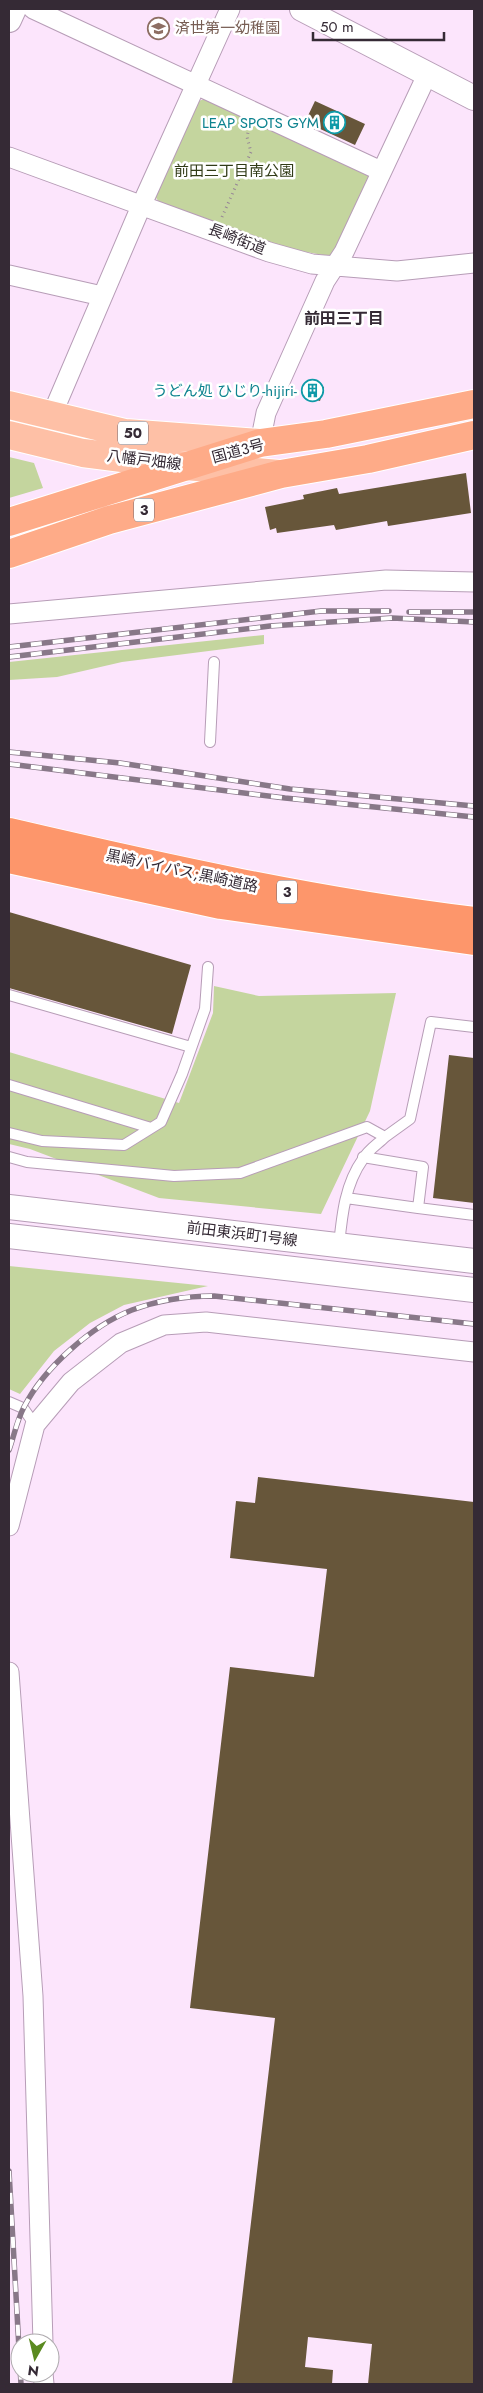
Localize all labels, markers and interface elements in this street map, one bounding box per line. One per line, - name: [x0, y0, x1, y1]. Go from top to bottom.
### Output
- scale bar: [313, 10, 444, 42]
- school or university icon: 済世第一幼稚園: [147, 16, 171, 40]
- text: 50 m: [320, 16, 354, 38]
- place label: 済世第一幼稚園: [175, 17, 280, 39]
- building icon: LEAP SPOTS GYM: [323, 111, 347, 135]
- place label: LEAP SPOTS GYM: [202, 112, 319, 134]
- park label: 前田三丁目南公園: [174, 160, 294, 182]
- street label: 長崎街道: [205, 218, 269, 260]
- district label: 前田三丁目: [304, 307, 384, 330]
- building icon: うどん処 ひじり-hijiri-: [301, 379, 325, 403]
- place label: うどん処 ひじり-hijiri-: [153, 380, 298, 402]
- road number: 50: [118, 422, 148, 444]
- street label: 国道3号: [209, 433, 267, 469]
- street label: 八幡戸畑線: [105, 445, 183, 475]
- road number: 3: [134, 498, 154, 522]
- street label: 黒崎バイパス;黒崎道路: [104, 844, 260, 898]
- road number: 3: [277, 880, 297, 904]
- street label: 前田東浜町1号線: [185, 1216, 299, 1252]
- north arrow: [10, 2333, 60, 2383]
- text: N: [26, 2360, 40, 2382]

